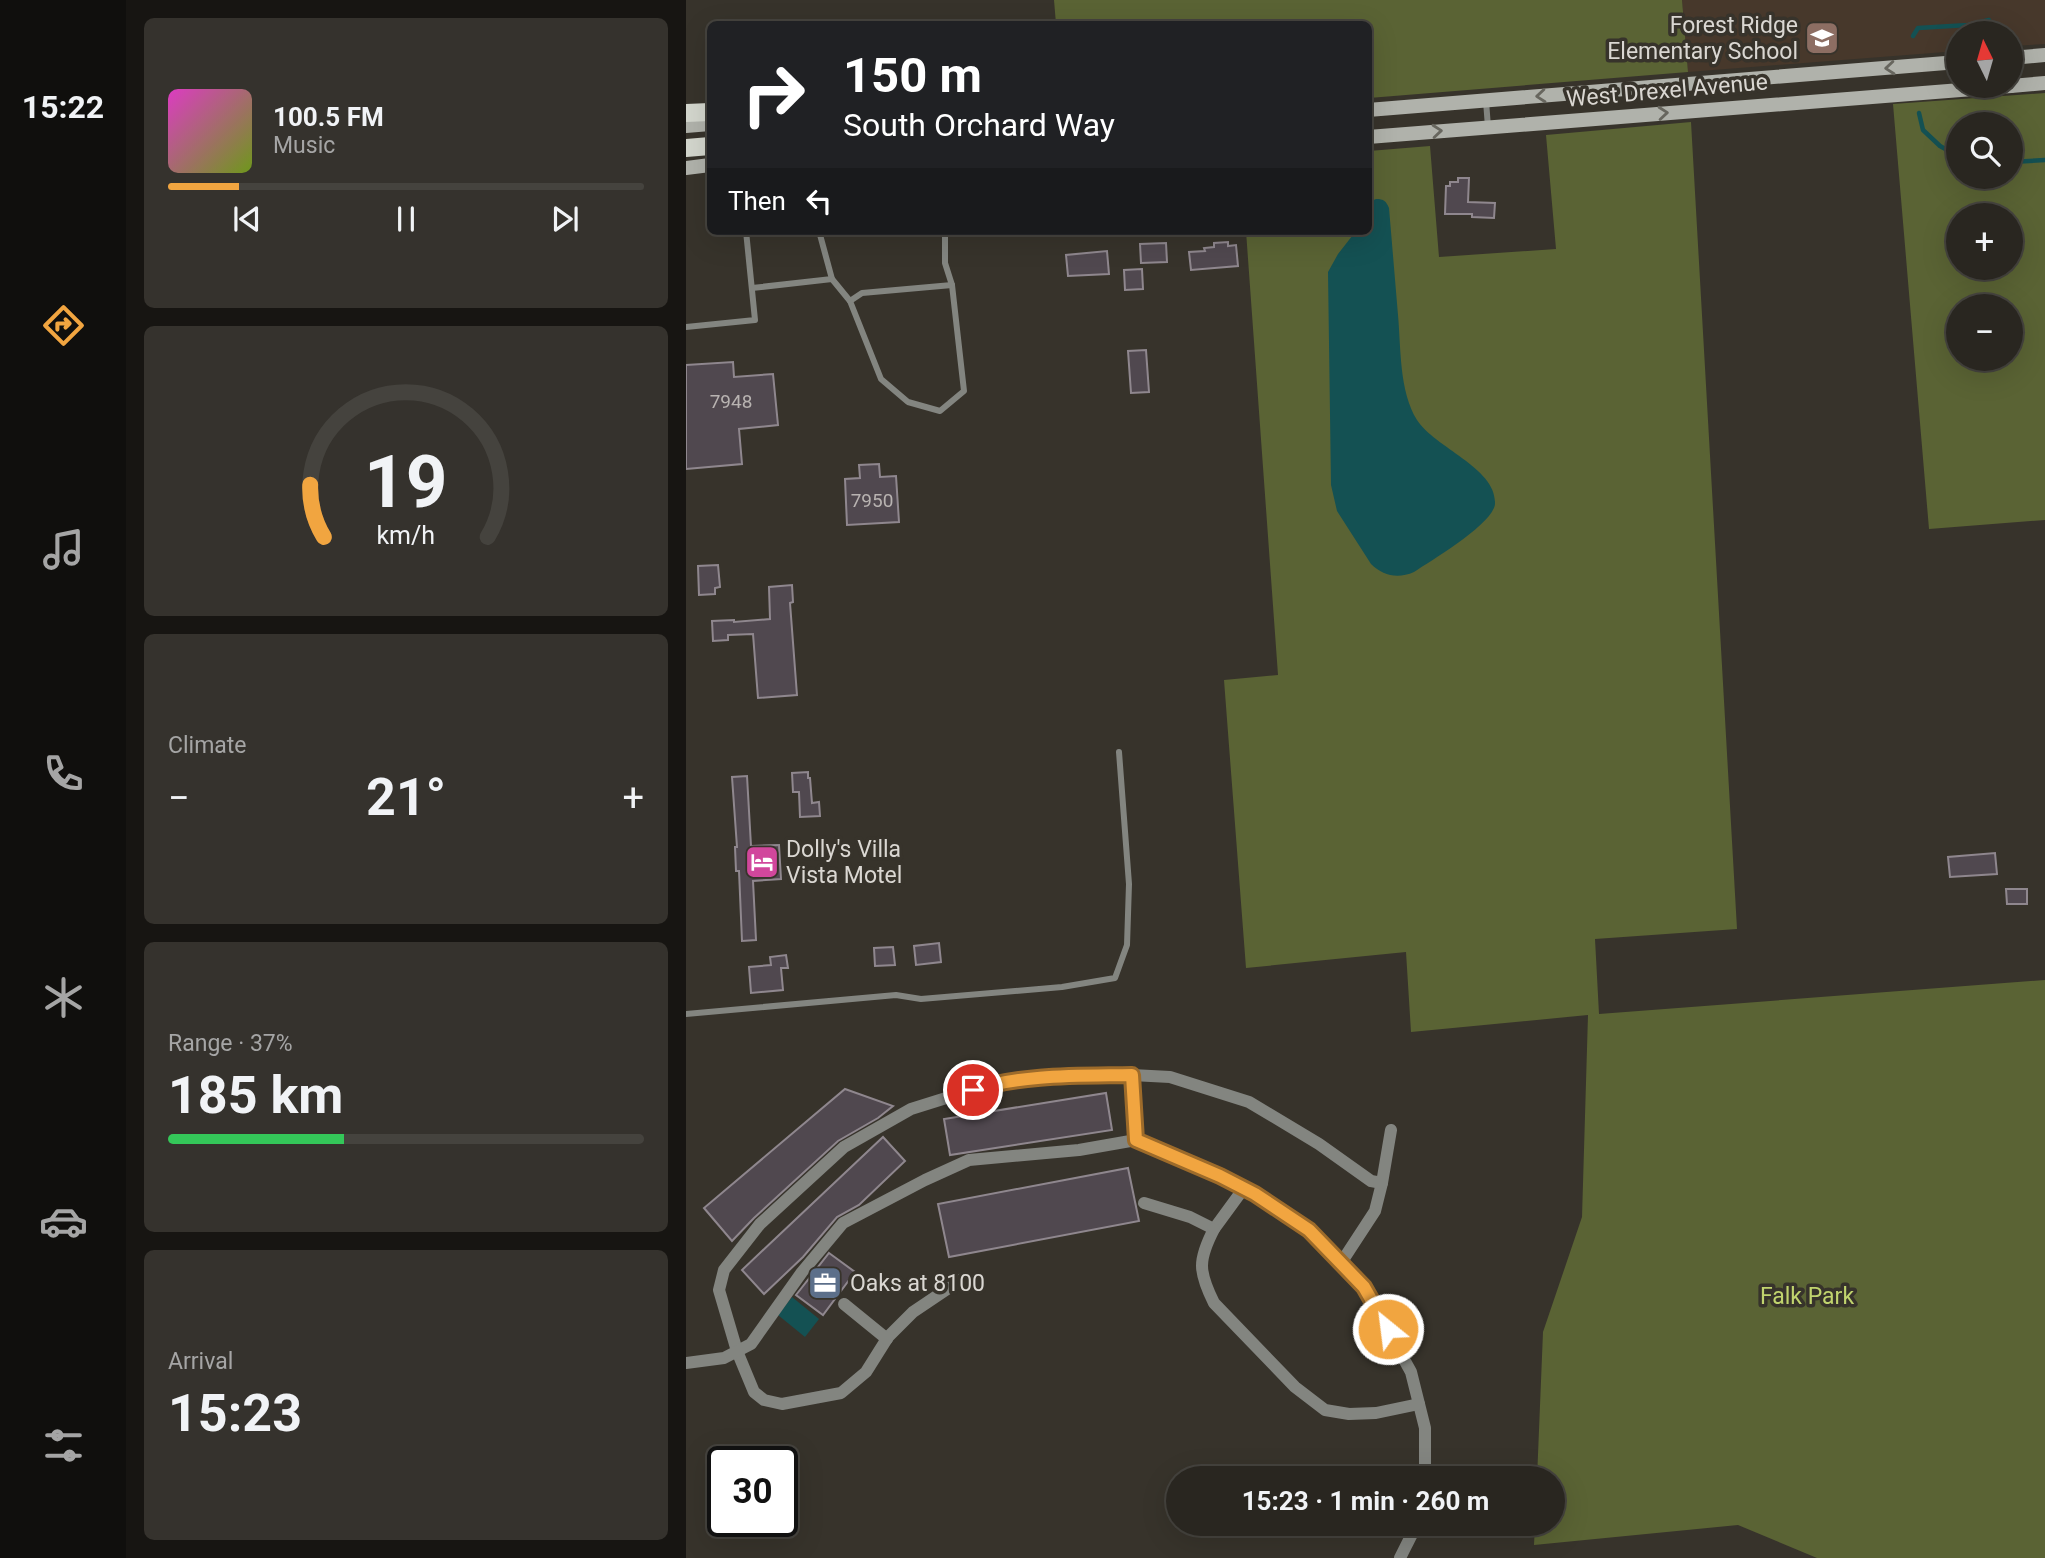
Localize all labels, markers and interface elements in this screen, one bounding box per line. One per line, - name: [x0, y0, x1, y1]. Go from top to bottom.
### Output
- place label: Forest Ridge Elementary School: [1607, 12, 1798, 65]
- school or university icon: Forest Ridge Elementary School: [1803, 19, 1841, 57]
- north arrow: [1946, 21, 2023, 98]
- map controls: [1946, 21, 2023, 371]
- text: 150 m: [843, 47, 982, 104]
- icon: right: [728, 49, 819, 140]
- one-way arrow: [1884, 60, 1895, 75]
- street label: West Drexel Avenue: [1565, 68, 1769, 113]
- text: 15:22: [22, 88, 104, 126]
- one-way arrow: [1536, 88, 1547, 103]
- text: 100.5 FM: [273, 102, 384, 132]
- text: South Orchard Way: [843, 106, 1115, 144]
- one-way arrow: [1658, 106, 1669, 121]
- button: search: [1946, 112, 2023, 189]
- one-way arrow: [1431, 124, 1442, 139]
- text: Music: [273, 132, 335, 159]
- icon: left: [800, 182, 838, 220]
- text: Then: [728, 186, 786, 216]
- icon: previous: [228, 200, 266, 238]
- icon: pause: [387, 200, 425, 238]
- icon: next: [546, 200, 584, 238]
- button: +: [1946, 203, 2023, 280]
- button: −: [1946, 294, 2023, 371]
- icon: directions: [39, 301, 88, 350]
- house number: 7948: [710, 390, 752, 413]
- text: 19: [364, 439, 448, 525]
- house number: 7950: [851, 489, 893, 512]
- text: km/h: [377, 521, 435, 550]
- icon: music: [39, 525, 88, 574]
- text: Climate: [168, 732, 247, 759]
- icon: phone: [39, 749, 88, 798]
- text: 21°: [366, 767, 446, 828]
- text: −: [168, 776, 190, 820]
- text: +: [622, 776, 644, 820]
- place label: Dolly's Villa Vista Motel: [786, 836, 902, 889]
- hotel icon: Dolly's Villa Vista Motel: [743, 843, 781, 881]
- icon: climate: [39, 973, 88, 1022]
- text: Range · 37%: [168, 1030, 293, 1057]
- pin: [943, 1060, 1003, 1120]
- text: 185 km: [168, 1065, 343, 1126]
- icon: arrive: [954, 1071, 992, 1109]
- icon: car: [39, 1197, 88, 1246]
- office icon: Oaks at 8100: [806, 1264, 844, 1302]
- place label: Oaks at 8100: [850, 1270, 985, 1297]
- park label: Falk Park: [1760, 1283, 1854, 1310]
- position arrow: [1351, 1292, 1425, 1366]
- text: Arrival: [168, 1348, 233, 1375]
- text: 15:23: [168, 1383, 302, 1444]
- icon: filters: [39, 1421, 88, 1470]
- speed limit sign: 30: [707, 1446, 798, 1537]
- text: 15:23 · 1 min · 260 m: [1242, 1486, 1489, 1516]

